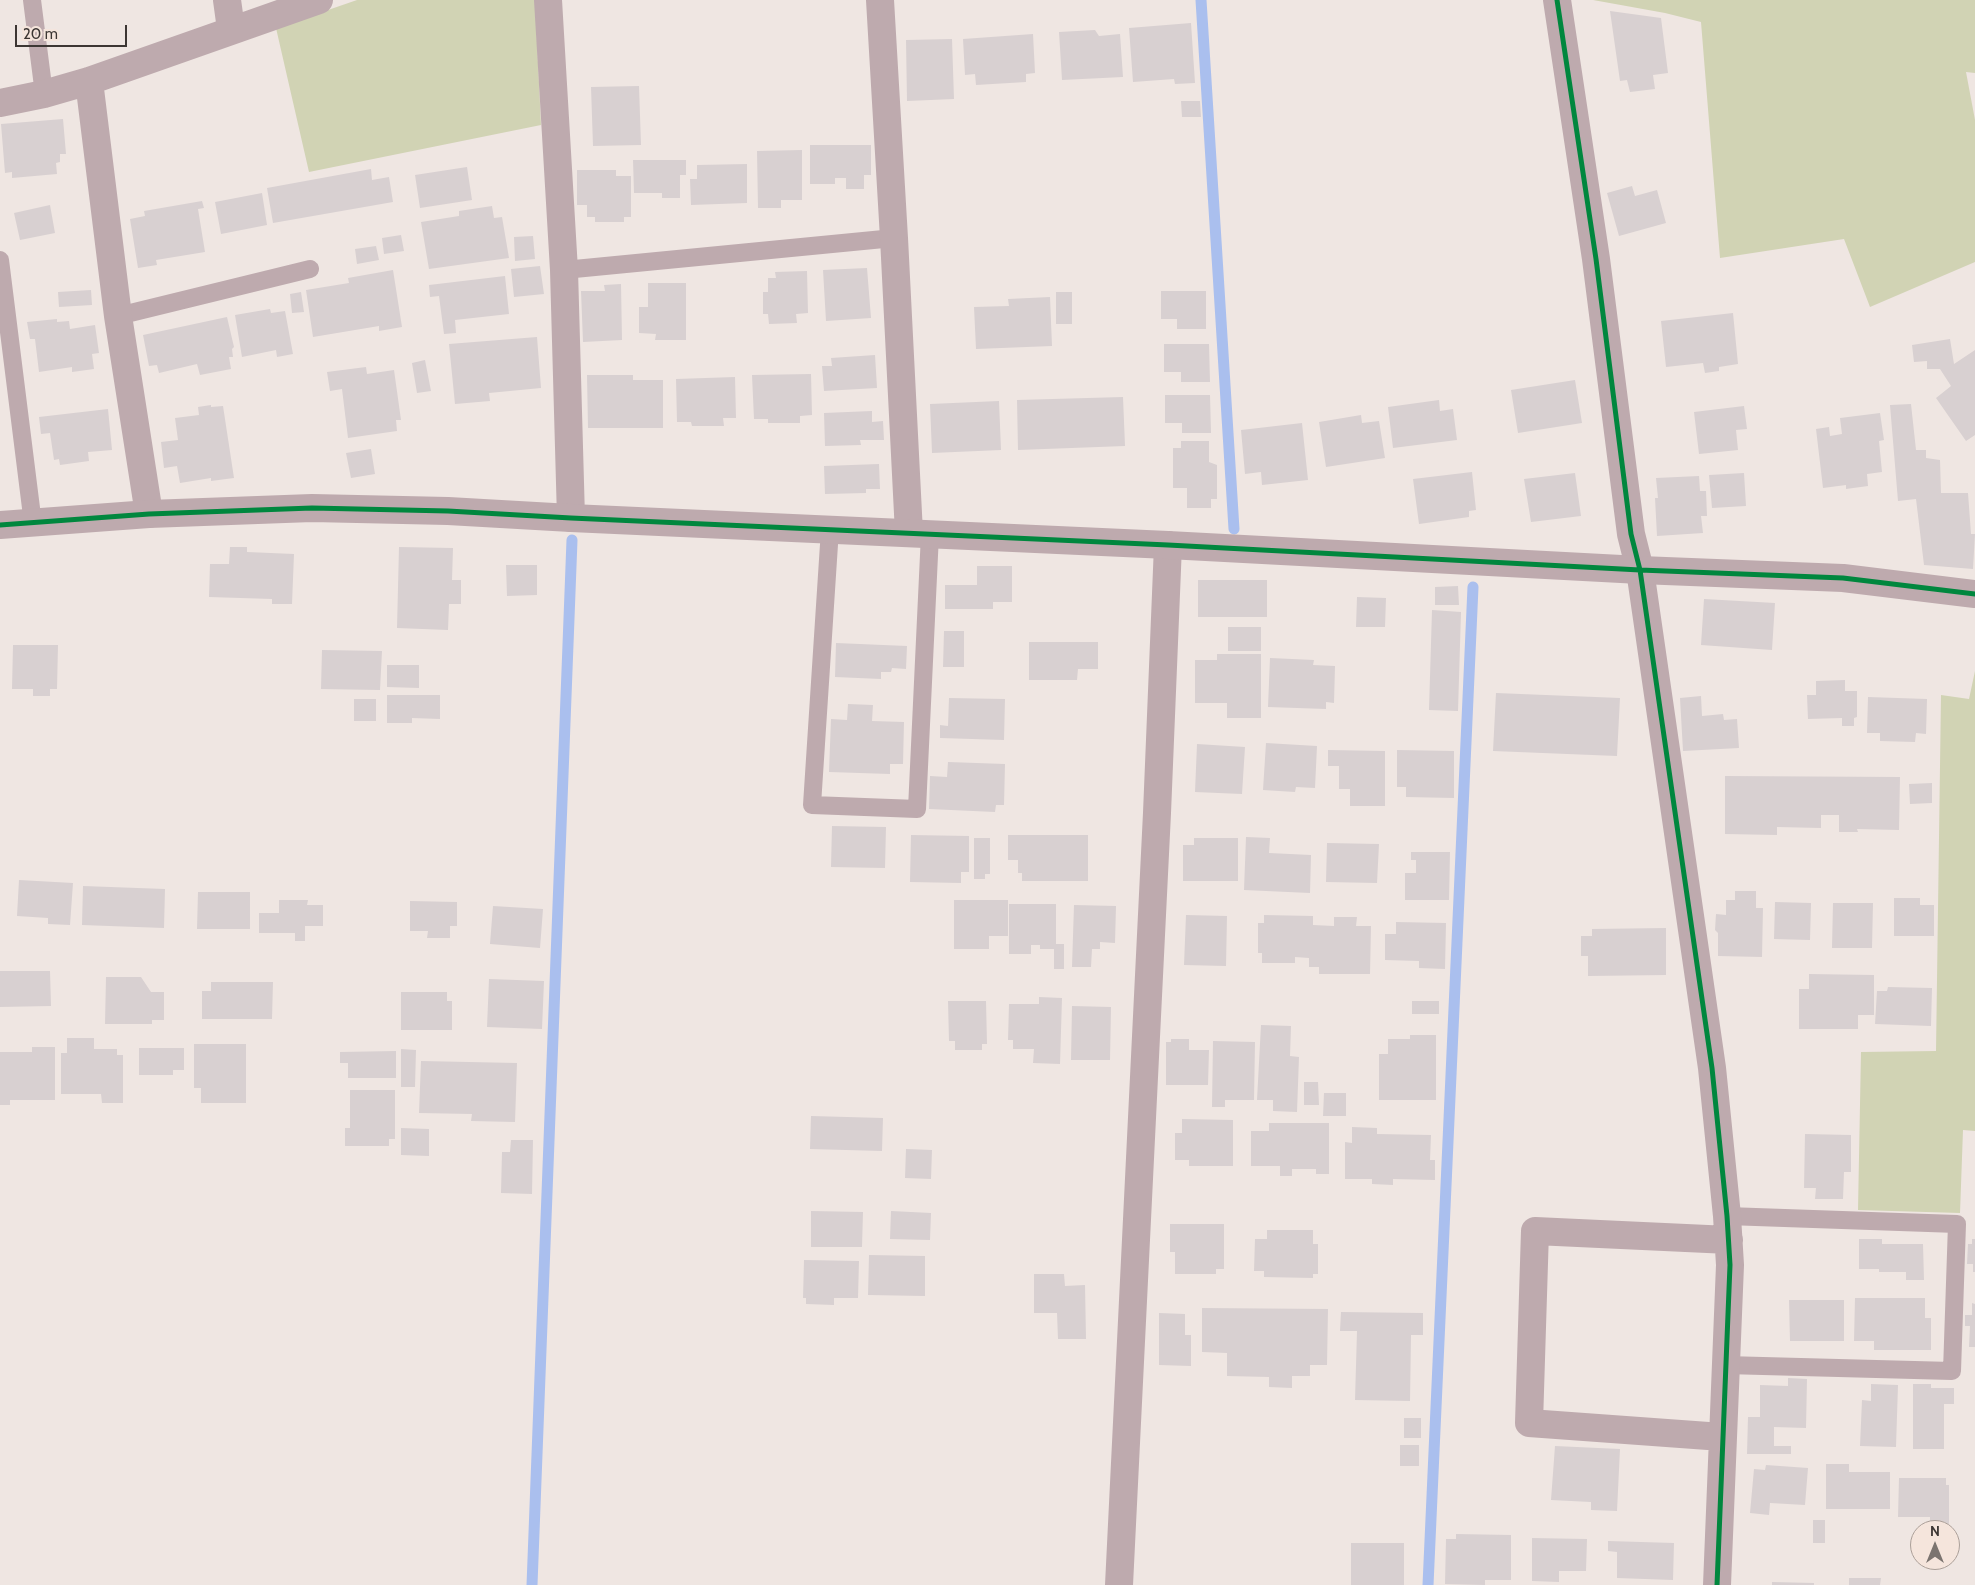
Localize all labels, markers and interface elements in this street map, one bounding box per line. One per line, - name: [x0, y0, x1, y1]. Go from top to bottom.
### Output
- scale bar: [18, 15, 130, 47]
- text: 20 m: [23, 25, 58, 43]
- north arrow: [1910, 1520, 1960, 1570]
- text: N: [1930, 1522, 1940, 1540]

